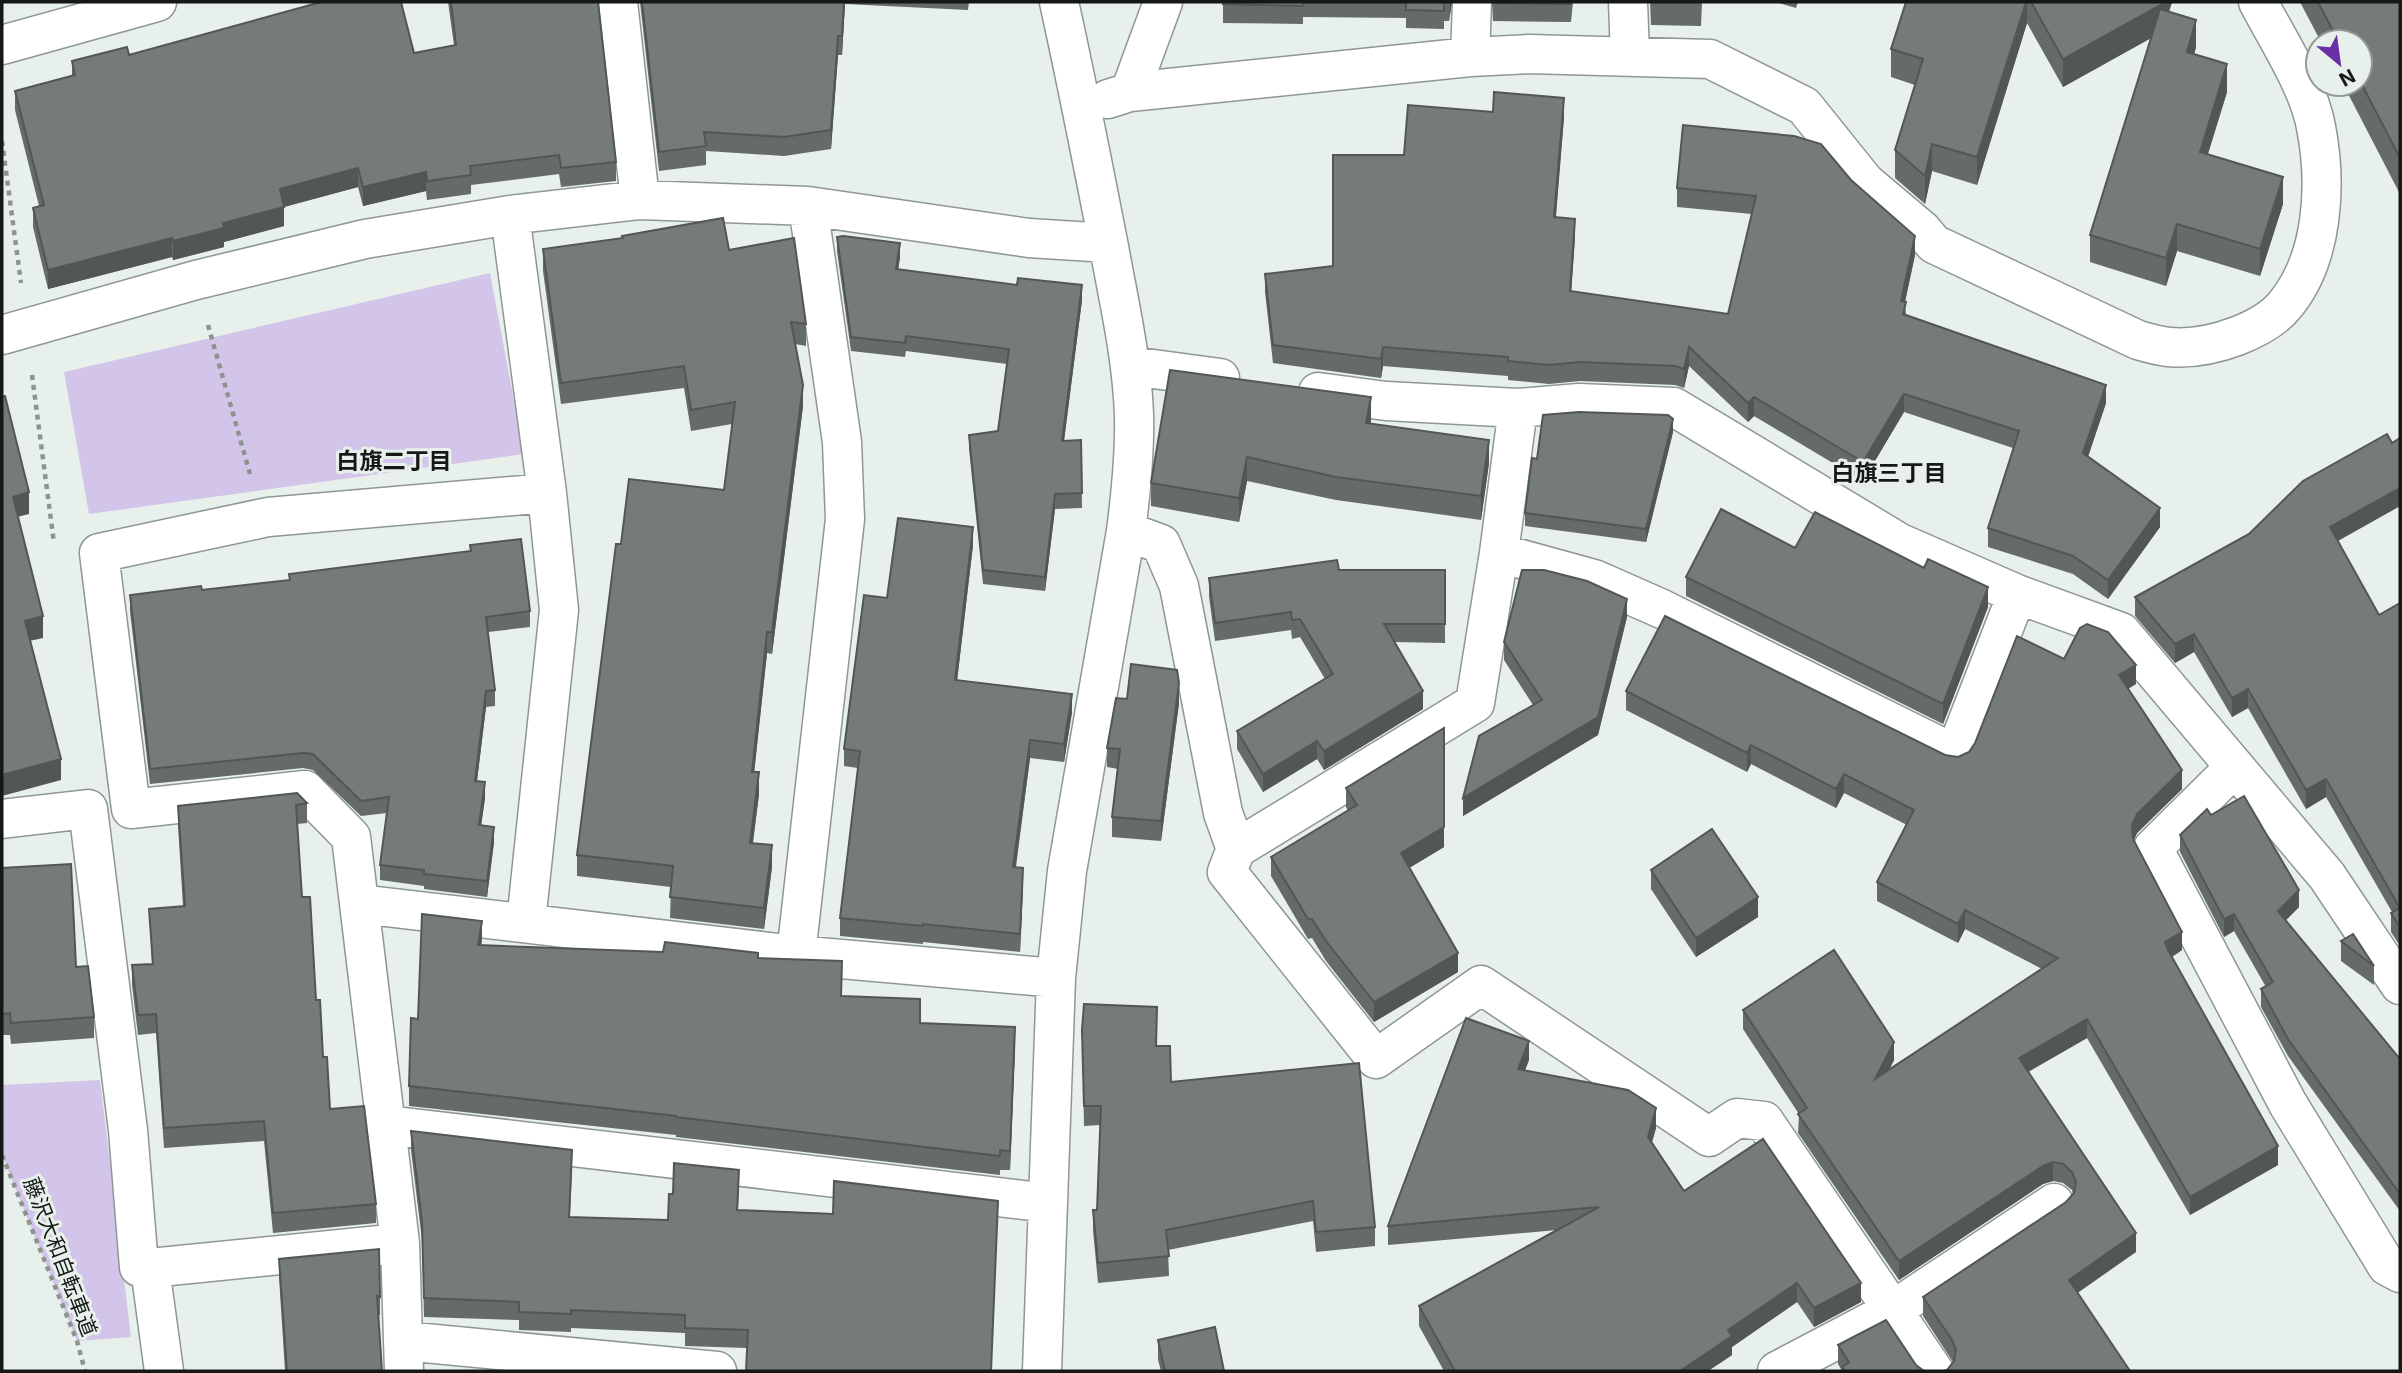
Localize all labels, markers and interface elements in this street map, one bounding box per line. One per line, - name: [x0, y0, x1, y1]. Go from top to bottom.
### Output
- north arrow: [2304, 28, 2374, 98]
- text: N: [2335, 64, 2359, 91]
- district label: 白旗二丁目: [337, 447, 452, 475]
- district label: 白旗三丁目: [1832, 459, 1947, 487]
- street label: 藤沢大和自転車道: [19, 1174, 102, 1340]

